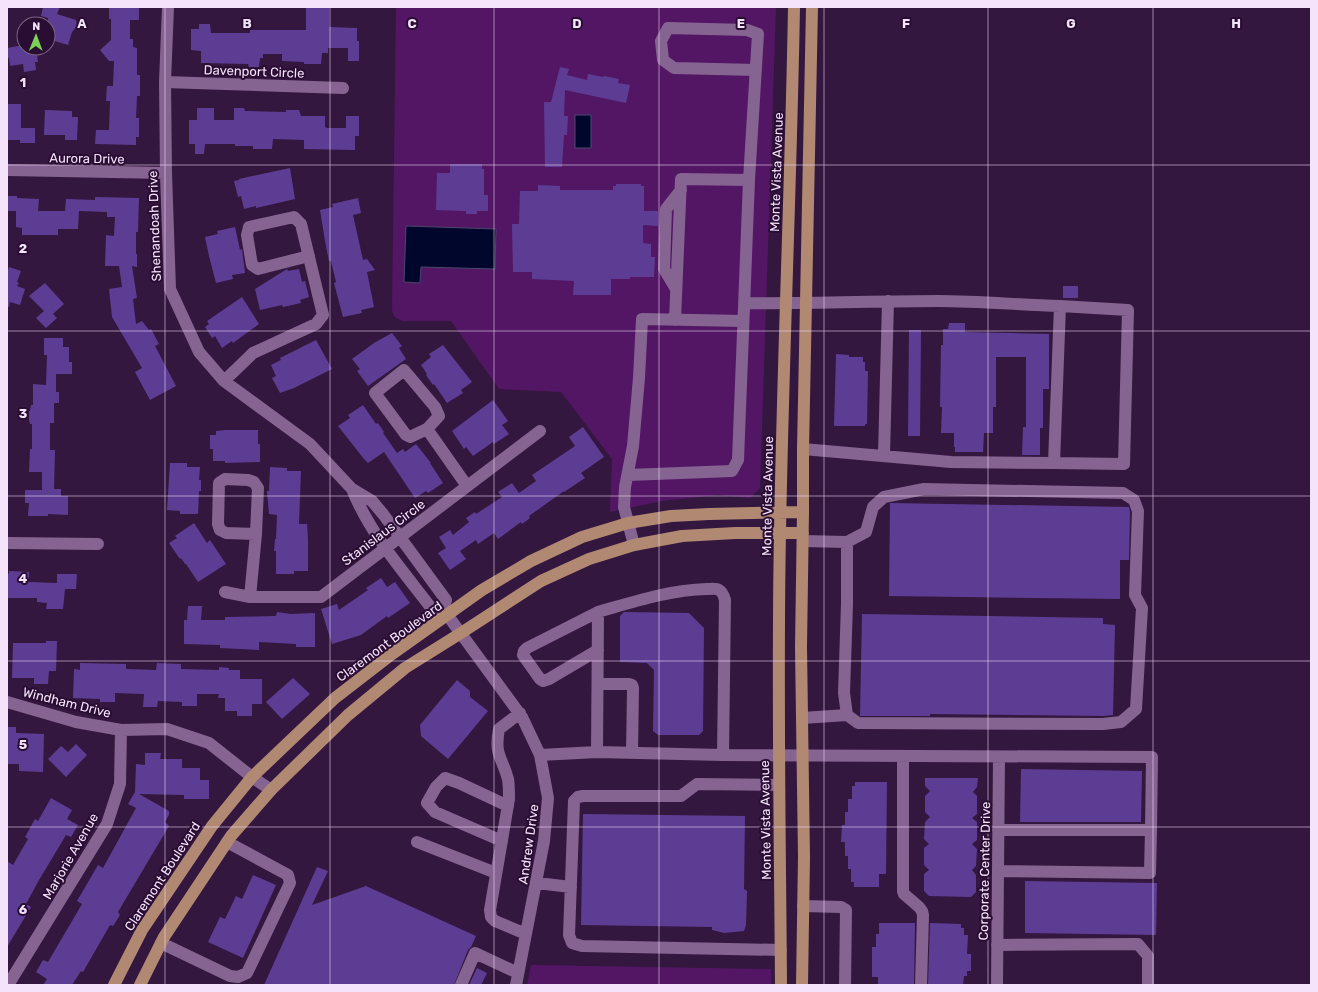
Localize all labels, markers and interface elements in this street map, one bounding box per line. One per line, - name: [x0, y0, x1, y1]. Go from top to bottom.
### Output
- north arrow: [16, 16, 56, 56]
- text: A: [77, 16, 87, 31]
- text: B: [242, 16, 252, 31]
- text: C: [407, 16, 417, 31]
- text: D: [572, 16, 582, 31]
- text: E: [737, 16, 745, 31]
- text: F: [902, 16, 910, 31]
- text: G: [1066, 16, 1076, 31]
- text: H: [1231, 16, 1241, 31]
- text: N: [32, 20, 40, 33]
- street label: Davenport Circle: [203, 62, 305, 81]
- text: 1: [20, 75, 26, 90]
- street label: Monte Vista Avenue: [767, 112, 786, 232]
- street label: Aurora Drive: [49, 150, 125, 167]
- street label: Shenandoah Drive: [145, 170, 164, 282]
- text: 2: [19, 241, 27, 256]
- text: 3: [19, 406, 28, 421]
- street label: Monte Vista Avenue: [759, 436, 776, 556]
- street label: Stanislaus Circle: [339, 496, 428, 569]
- text: 4: [19, 571, 28, 586]
- street label: Claremont Boulevard: [334, 598, 445, 685]
- street label: Windham Drive: [21, 684, 113, 721]
- text: 5: [19, 737, 27, 752]
- street label: Monte Vista Avenue: [757, 760, 774, 880]
- street label: Corporate Center Drive: [976, 801, 993, 941]
- street label: Andrew Drive: [515, 803, 542, 885]
- street label: Marjorie Avenue: [40, 811, 101, 902]
- street label: Claremont Boulevard: [122, 819, 203, 934]
- text: 6: [19, 902, 28, 917]

